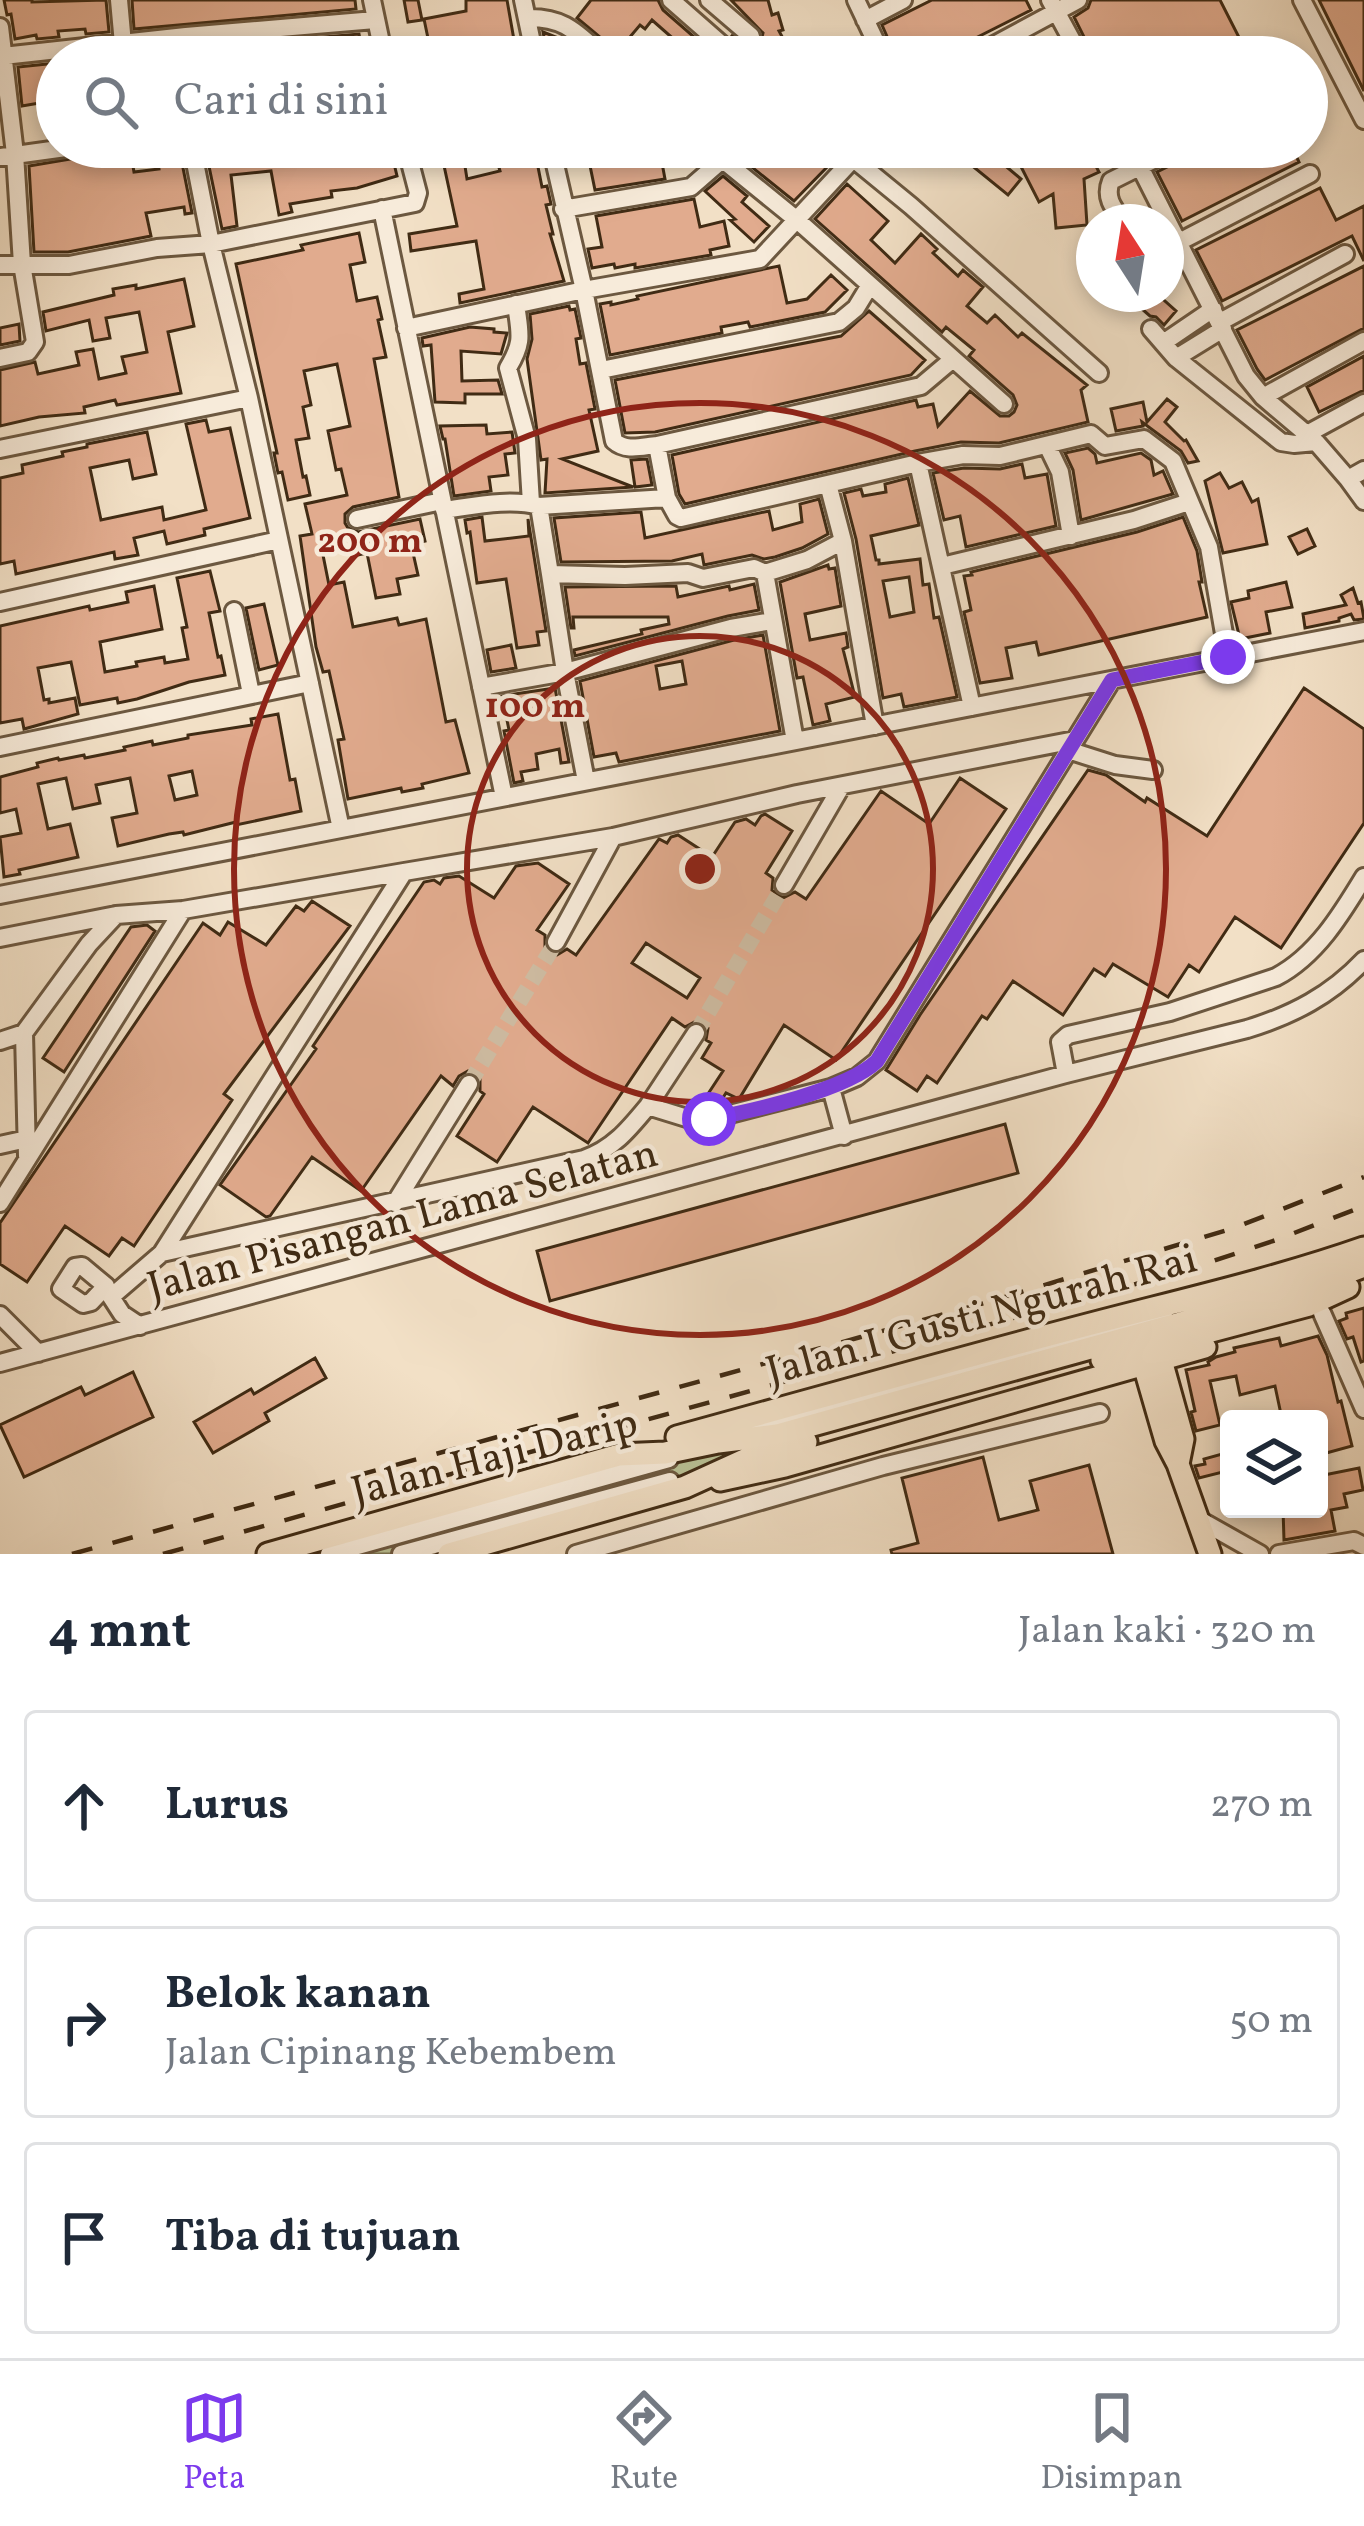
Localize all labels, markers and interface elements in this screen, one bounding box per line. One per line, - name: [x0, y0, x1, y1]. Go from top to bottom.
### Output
- search box: [36, 36, 1328, 168]
- icon: search: [78, 69, 144, 135]
- text: Cari di sini: [174, 71, 388, 134]
- north arrow: [1076, 204, 1184, 312]
- text: 200 m: [317, 518, 423, 568]
- route end: [1201, 630, 1255, 684]
- text: 100 m: [484, 683, 586, 733]
- centre of rings: [679, 848, 721, 890]
- route start: [682, 1092, 736, 1146]
- street label: Jalan Pisangan Lama Selatan: [141, 1126, 665, 1319]
- street label: Jalan I Gusti Ngurah Rai: [760, 1231, 1204, 1403]
- street label: Jalan Haji Darip: [346, 1395, 644, 1523]
- map controls: [1220, 1410, 1328, 1518]
- button: layers: [1220, 1410, 1328, 1518]
- text: 4 mnt: [48, 1597, 191, 1668]
- text: Jalan kaki · 320 m: [1018, 1605, 1316, 1659]
- icon: ahead: [51, 1773, 117, 1839]
- text: Lurus: [165, 1775, 289, 1838]
- text: 270 m: [1210, 1779, 1313, 1833]
- text: Belok kanan: [165, 1964, 431, 2027]
- icon: right: [51, 1989, 117, 2055]
- text: 50 m: [1229, 1995, 1313, 2049]
- text: Jalan Cipinang Kebembem: [165, 2027, 616, 2081]
- icon: arrive: [51, 2205, 117, 2271]
- text: Tiba di tujuan: [165, 2207, 461, 2270]
- tab: Peta: [181, 2385, 247, 2503]
- tab: Rute: [610, 2385, 678, 2503]
- tab: Disimpan: [1040, 2385, 1183, 2503]

